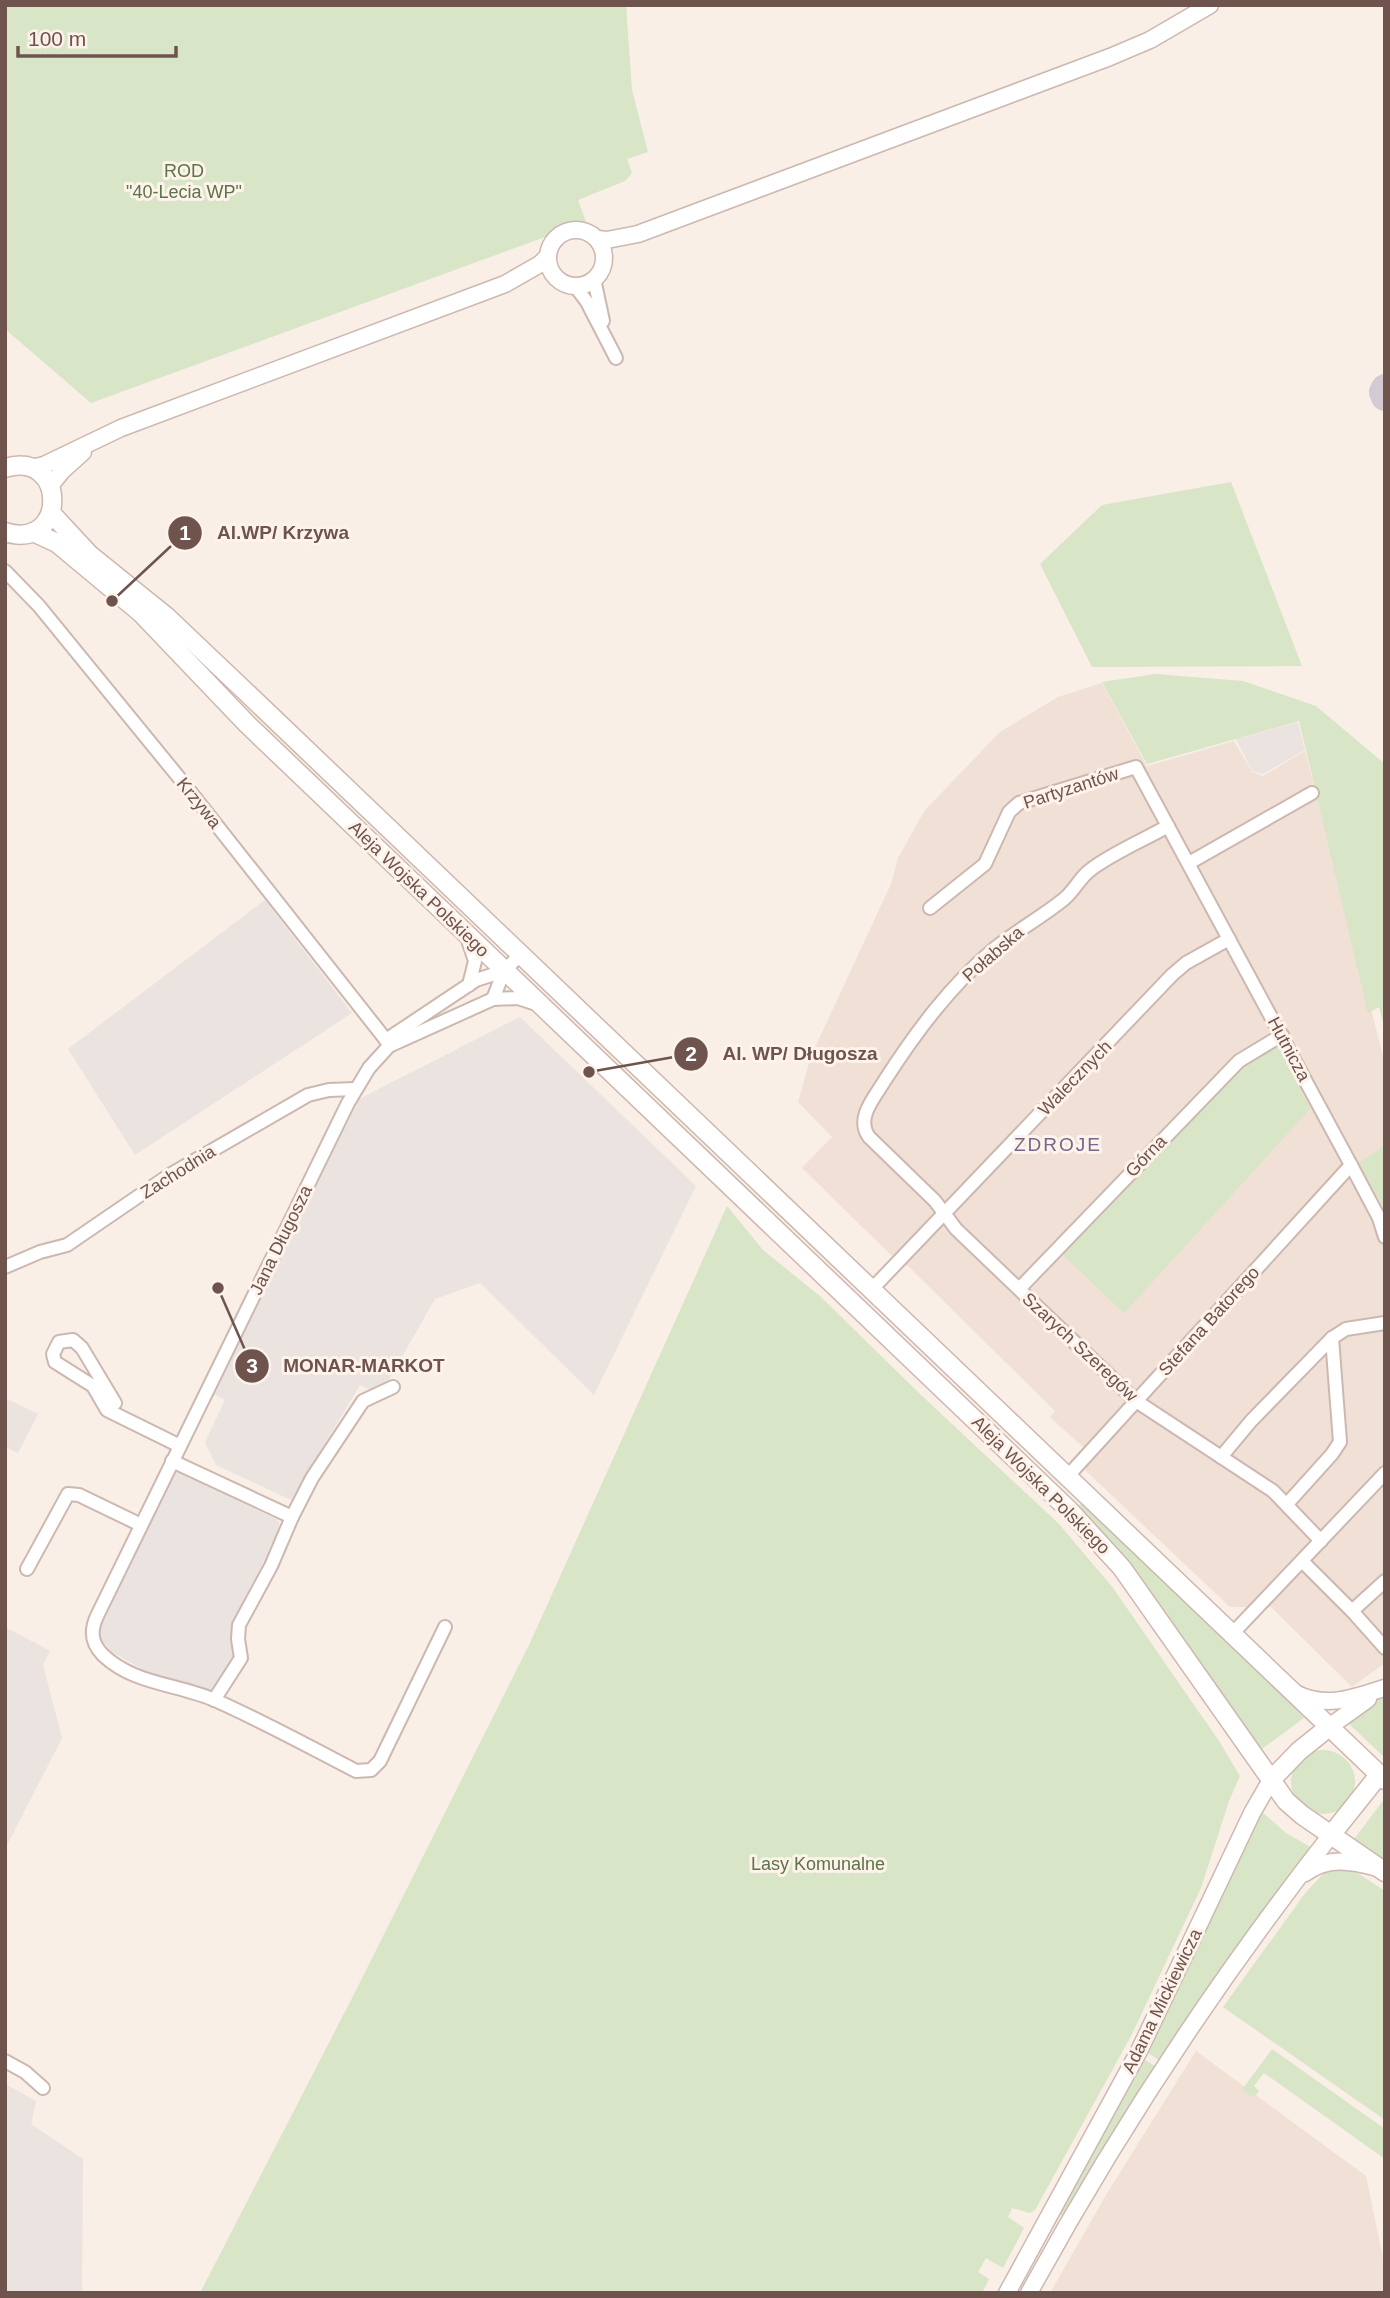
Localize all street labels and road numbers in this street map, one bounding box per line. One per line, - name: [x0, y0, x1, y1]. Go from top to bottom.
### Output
- street label: Partyzantów: [1021, 763, 1122, 813]
- street label: Krzywa: [173, 774, 226, 833]
- street label: Aleja Wojska Polskiego: [345, 817, 493, 961]
- street label: Połabska: [958, 922, 1028, 986]
- street label: Hutnicza: [1264, 1013, 1315, 1085]
- street label: Walecznych: [1034, 1036, 1116, 1120]
- street label: Górna: [1121, 1130, 1171, 1181]
- street label: Zachodnia: [137, 1141, 220, 1203]
- street label: Jana Długosza: [246, 1181, 317, 1298]
- street label: Stefana Batorego: [1155, 1262, 1263, 1380]
- street label: Szarych Szeregów: [1018, 1289, 1142, 1406]
- street label: Aleja Wojska Polskiego: [968, 1412, 1114, 1558]
- street label: Adama Mickiewicza: [1118, 1925, 1206, 2076]

